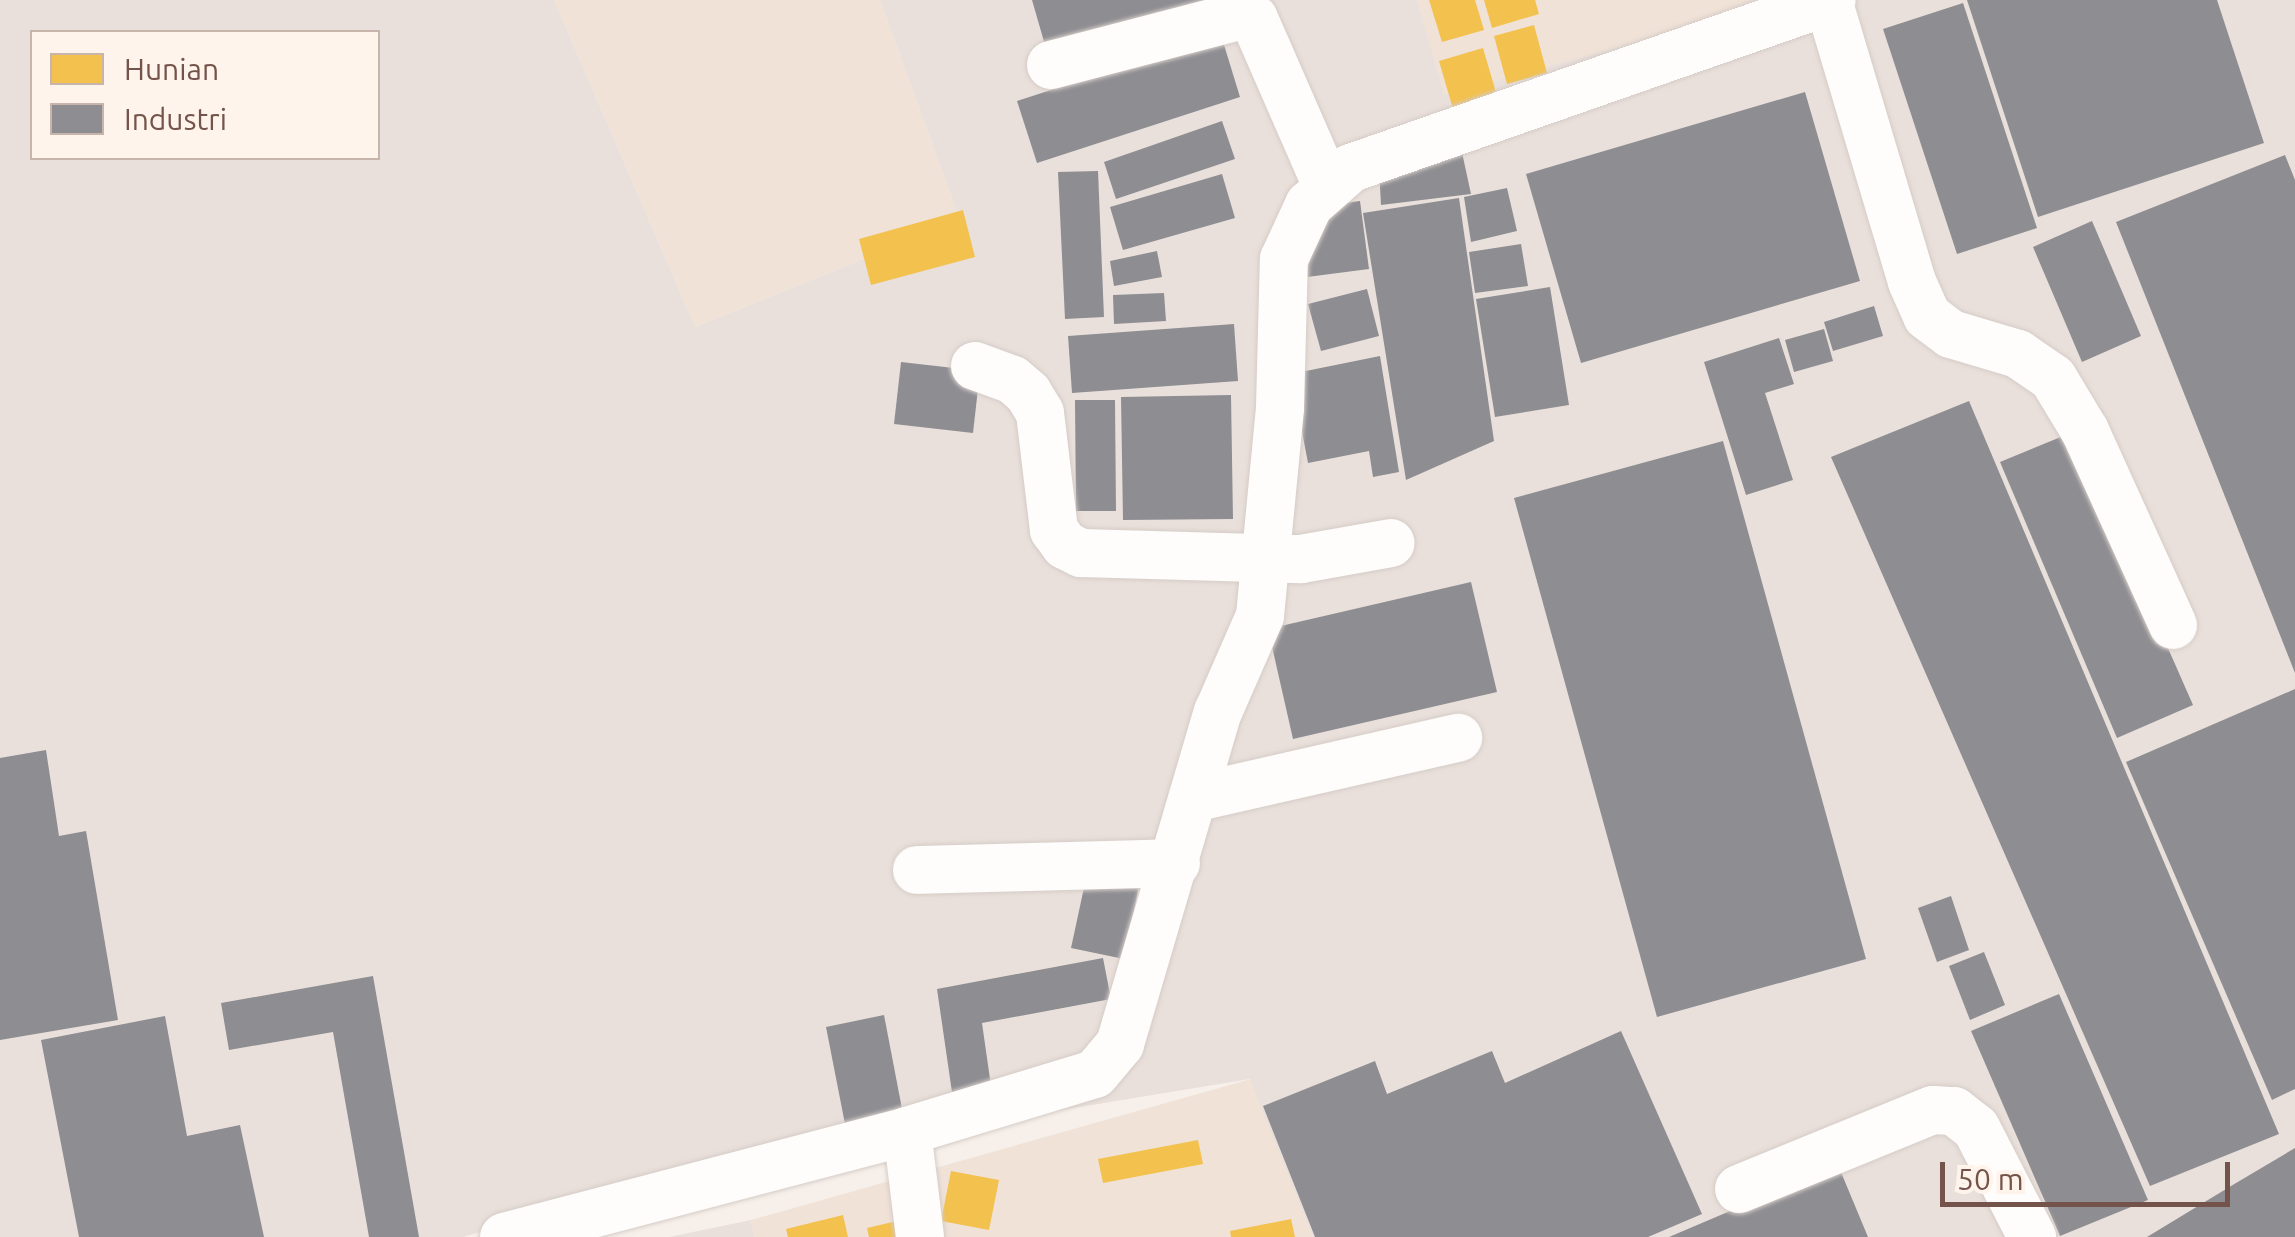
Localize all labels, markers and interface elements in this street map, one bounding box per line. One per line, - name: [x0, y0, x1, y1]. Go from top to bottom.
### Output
- legend: [30, 30, 380, 160]
- text: Hunian: [124, 52, 219, 86]
- text: Industri: [124, 102, 227, 136]
- scale bar: [1945, 1142, 2235, 1204]
- text: 50 m: [1957, 1162, 2024, 1196]

